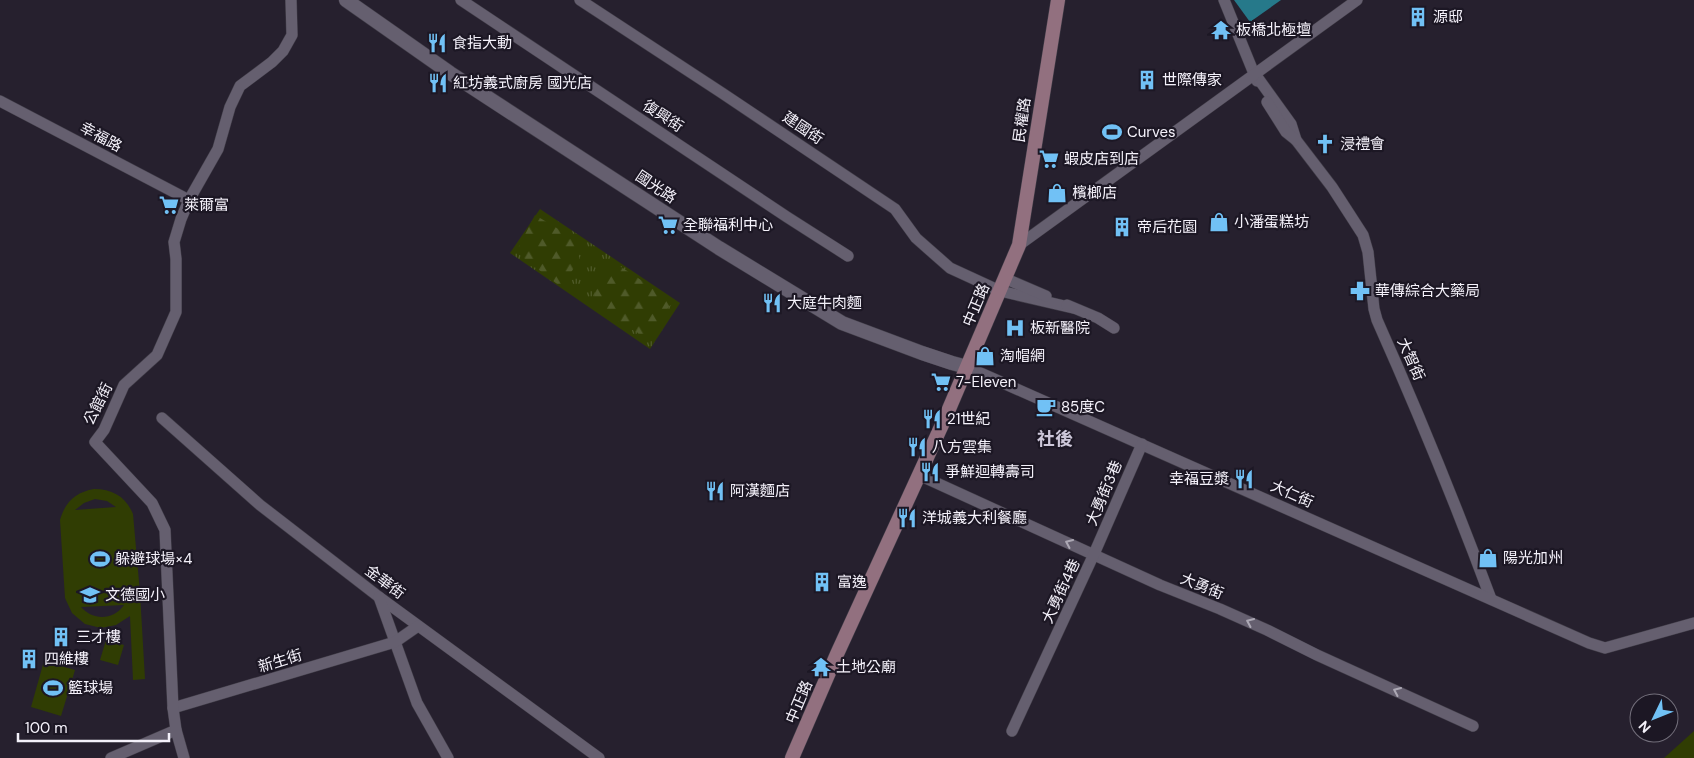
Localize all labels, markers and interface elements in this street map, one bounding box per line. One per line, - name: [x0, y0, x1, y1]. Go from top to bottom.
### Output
- building icon: 源邸: [1407, 6, 1429, 28]
- place label: 源邸: [1433, 7, 1463, 27]
- temple icon: 板橋北極壇: [1210, 19, 1232, 41]
- place label: 板橋北極壇: [1236, 20, 1311, 40]
- restaurant icon: 食指大動: [426, 32, 448, 54]
- place label: 食指大動: [452, 33, 512, 53]
- building icon: 世際傳家: [1136, 69, 1158, 91]
- place label: 世際傳家: [1162, 70, 1222, 90]
- restaurant icon: 紅坊義式廚房 國光店: [427, 72, 449, 94]
- place label: 紅坊義式廚房 國光店: [453, 73, 592, 93]
- street label: 復興街: [639, 95, 687, 137]
- street label: 民權路: [1009, 96, 1035, 144]
- street label: 建國街: [779, 107, 827, 149]
- street label: 幸福路: [76, 118, 126, 156]
- sports icon: Curves: [1101, 121, 1123, 143]
- place label: Curves: [1127, 122, 1175, 142]
- church icon: 浸禮會: [1314, 133, 1336, 155]
- place label: 浸禮會: [1340, 134, 1385, 154]
- supermarket icon: 蝦皮店到店: [1038, 148, 1060, 170]
- place label: 蝦皮店到店: [1064, 149, 1139, 169]
- street label: 國光路: [632, 166, 680, 208]
- shop icon: 檳榔店: [1046, 182, 1068, 204]
- place label: 檳榔店: [1072, 183, 1117, 203]
- supermarket icon: 萊爾富: [158, 194, 180, 216]
- place label: 萊爾富: [184, 195, 229, 215]
- shop icon: 小潘蛋糕坊: [1208, 211, 1230, 233]
- place label: 小潘蛋糕坊: [1234, 212, 1309, 232]
- supermarket icon: 全聯福利中心: [657, 214, 679, 236]
- place label: 全聯福利中心: [683, 215, 773, 235]
- building icon: 帝后花園: [1111, 216, 1133, 238]
- place label: 帝后花園: [1137, 217, 1197, 237]
- street label: 中正路: [958, 280, 994, 330]
- pharmacy icon: 華傳綜合大藥局: [1349, 280, 1371, 302]
- place label: 華傳綜合大藥局: [1375, 281, 1480, 301]
- restaurant icon: 大庭牛肉麵: [761, 292, 783, 314]
- place label: 大庭牛肉麵: [787, 293, 862, 313]
- hospital icon: 板新醫院: [1004, 317, 1026, 339]
- place label: 板新醫院: [1030, 318, 1090, 338]
- street label: 大智街: [1393, 334, 1429, 384]
- shop icon: 淘帽網: [974, 345, 996, 367]
- place label: 淘帽網: [1000, 346, 1045, 366]
- supermarket icon: 7-Eleven: [930, 371, 952, 393]
- place label: 7-Eleven: [956, 372, 1016, 392]
- street label: 公館街: [79, 379, 117, 429]
- cafe icon: 85度C: [1035, 396, 1057, 418]
- place label: 85度C: [1061, 397, 1105, 417]
- restaurant icon: 21世紀: [921, 408, 943, 430]
- place label: 21世紀: [947, 409, 990, 429]
- district label: 社後: [1037, 427, 1073, 451]
- restaurant icon: 八方雲集: [906, 436, 928, 458]
- place label: 八方雲集: [932, 437, 992, 457]
- street label: 大勇街3巷: [1081, 457, 1127, 529]
- restaurant icon: 爭鮮迴轉壽司: [919, 461, 941, 483]
- place label: 爭鮮迴轉壽司: [945, 462, 1035, 482]
- restaurant icon: 幸福豆漿: [1233, 468, 1255, 490]
- place label: 幸福豆漿: [1169, 469, 1229, 489]
- street label: 大仁街: [1267, 476, 1317, 512]
- restaurant icon: 阿漢麵店: [704, 480, 726, 502]
- place label: 阿漢麵店: [730, 481, 790, 501]
- restaurant icon: 洋城義大利餐廳: [896, 507, 918, 529]
- place label: 洋城義大利餐廳: [922, 508, 1027, 528]
- one-way arrow: [1065, 538, 1074, 549]
- shop icon: 陽光加州: [1477, 547, 1499, 569]
- sports icon: 躲避球場×4: [89, 548, 111, 570]
- place label: 陽光加州: [1503, 548, 1563, 568]
- place label: 躲避球場×4: [115, 549, 192, 569]
- street label: 大勇街4巷: [1037, 555, 1085, 627]
- street label: 金華街: [361, 560, 409, 604]
- street label: 大勇街: [1177, 568, 1227, 604]
- building icon: 富逸: [811, 571, 833, 593]
- place label: 富逸: [837, 572, 867, 592]
- school or university icon: 文德國小: [79, 584, 101, 606]
- place label: 文德國小: [105, 585, 165, 605]
- one-way arrow: [1246, 618, 1255, 629]
- building icon: 三才樓: [50, 626, 72, 648]
- place label: 三才樓: [76, 627, 121, 647]
- street label: 新生街: [256, 645, 304, 677]
- building icon: 四維樓: [18, 648, 40, 670]
- place label: 四維樓: [44, 649, 89, 669]
- temple icon: 土地公廟: [810, 656, 832, 678]
- place label: 土地公廟: [836, 657, 896, 677]
- sports icon: 籃球場: [42, 677, 64, 699]
- street label: 中正路: [781, 677, 817, 727]
- place label: 籃球場: [68, 678, 113, 698]
- one-way arrow: [1393, 686, 1402, 697]
- north arrow: [1629, 693, 1679, 743]
- scale bar: [18, 710, 169, 742]
- text: N: [1634, 717, 1655, 737]
- text: 100 m: [25, 718, 68, 738]

